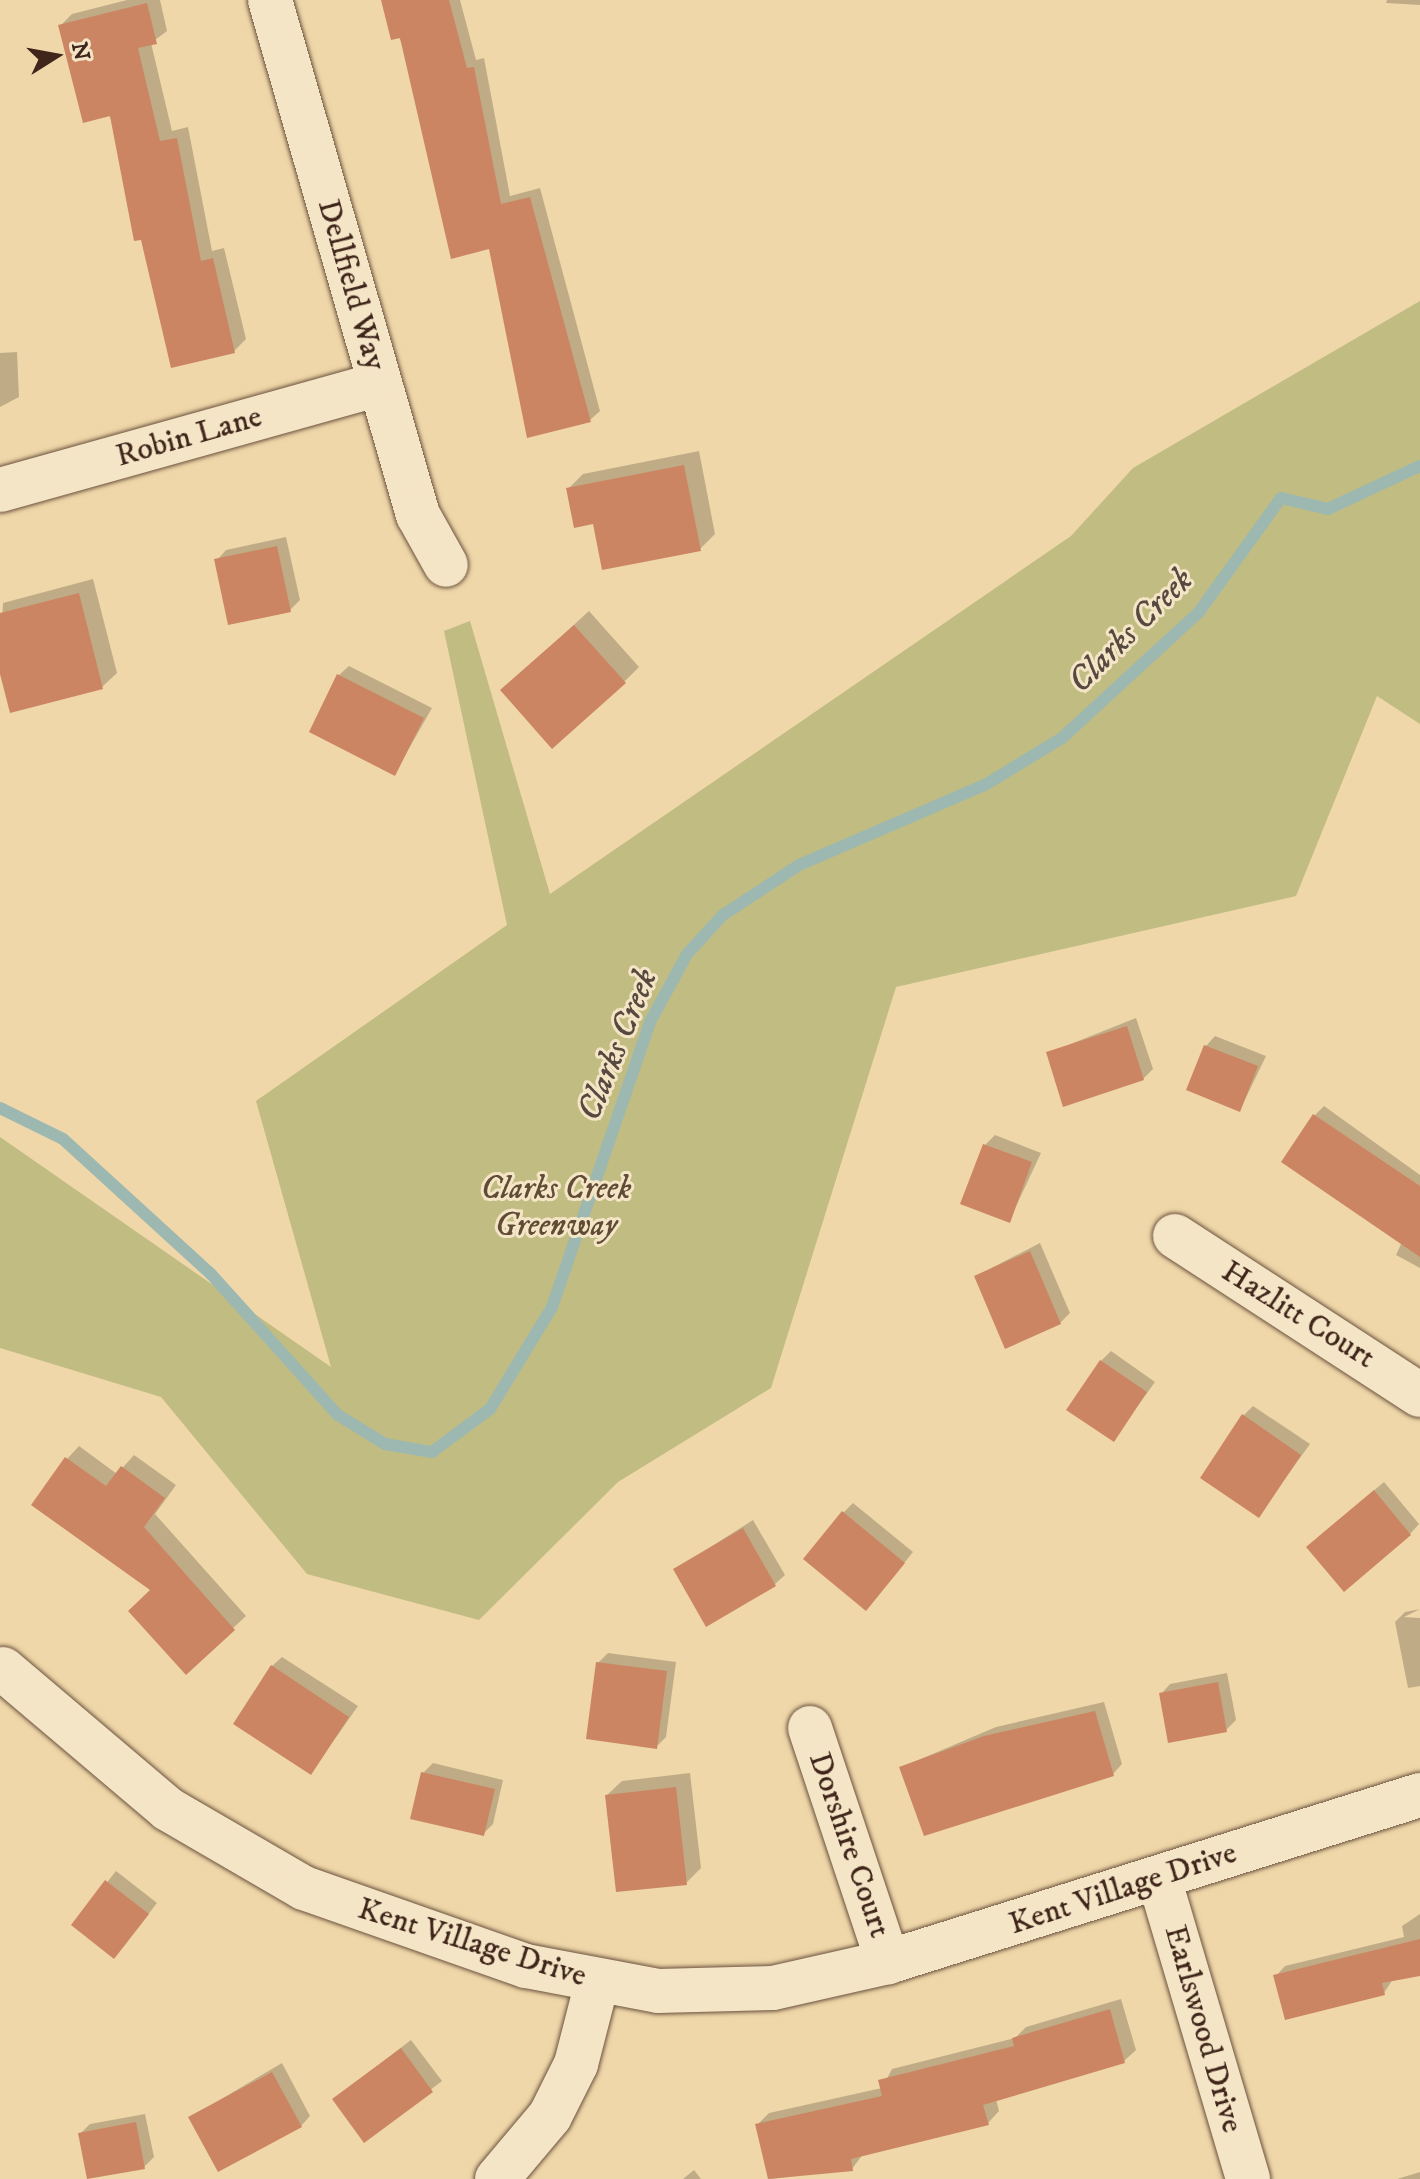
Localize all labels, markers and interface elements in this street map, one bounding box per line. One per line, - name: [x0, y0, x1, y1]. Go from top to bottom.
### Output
- north arrow: [16, 16, 96, 96]
- text: N: [65, 40, 95, 63]
- street label: Dellfield Way: [308, 195, 394, 375]
- street label: Robin Lane: [112, 398, 266, 476]
- water label: Clarks Creek: [1060, 560, 1202, 702]
- water label: Clarks Creek: [569, 963, 667, 1127]
- park label: Clarks Creek Greenway: [481, 1171, 631, 1246]
- street label: Hazlitt Court: [1214, 1253, 1382, 1377]
- street label: Dorshire Court: [799, 1747, 899, 1943]
- street label: Kent Village Drive: [1004, 1834, 1242, 1944]
- street label: Kent Village Drive: [353, 1890, 591, 1996]
- street label: Earlswood Drive: [1155, 1921, 1251, 2137]

